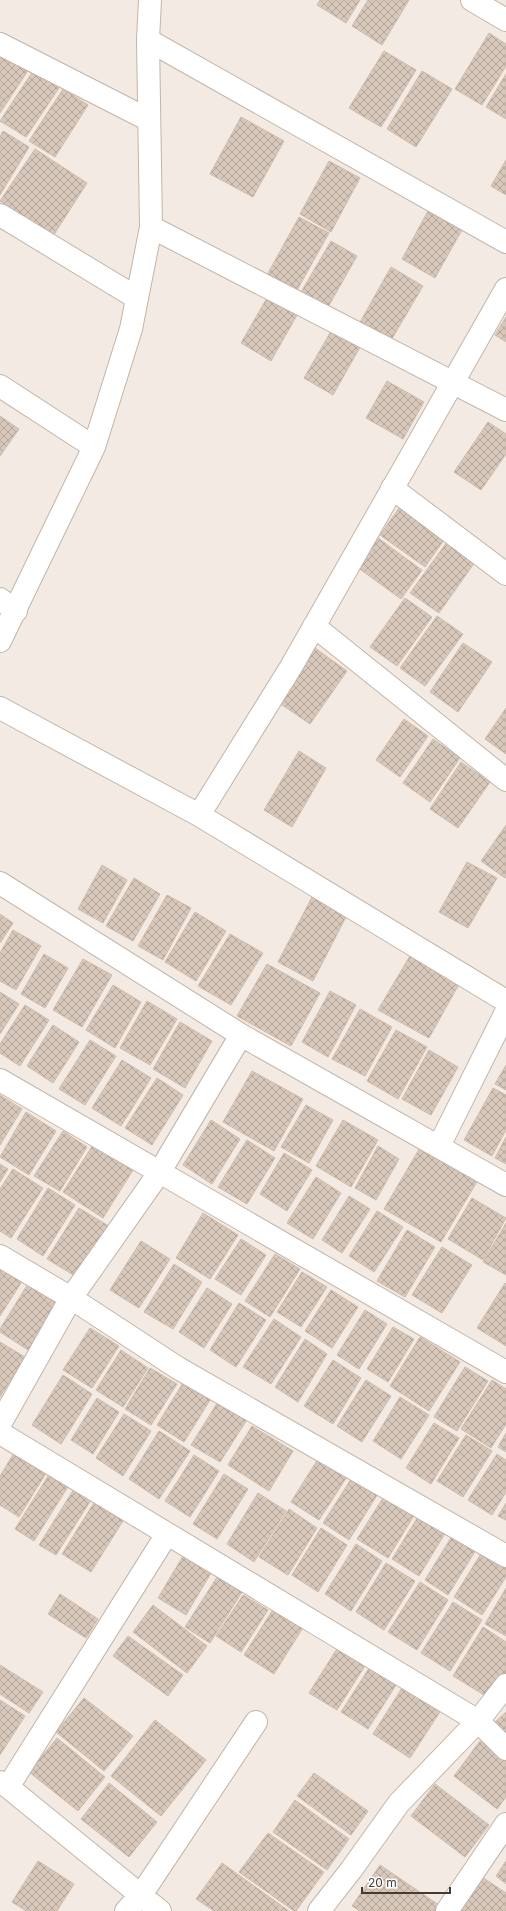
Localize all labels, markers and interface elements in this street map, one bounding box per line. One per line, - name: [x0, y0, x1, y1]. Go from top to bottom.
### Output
- scale bar: [362, 1869, 450, 1895]
- text: 20 m: [368, 1875, 397, 1890]

